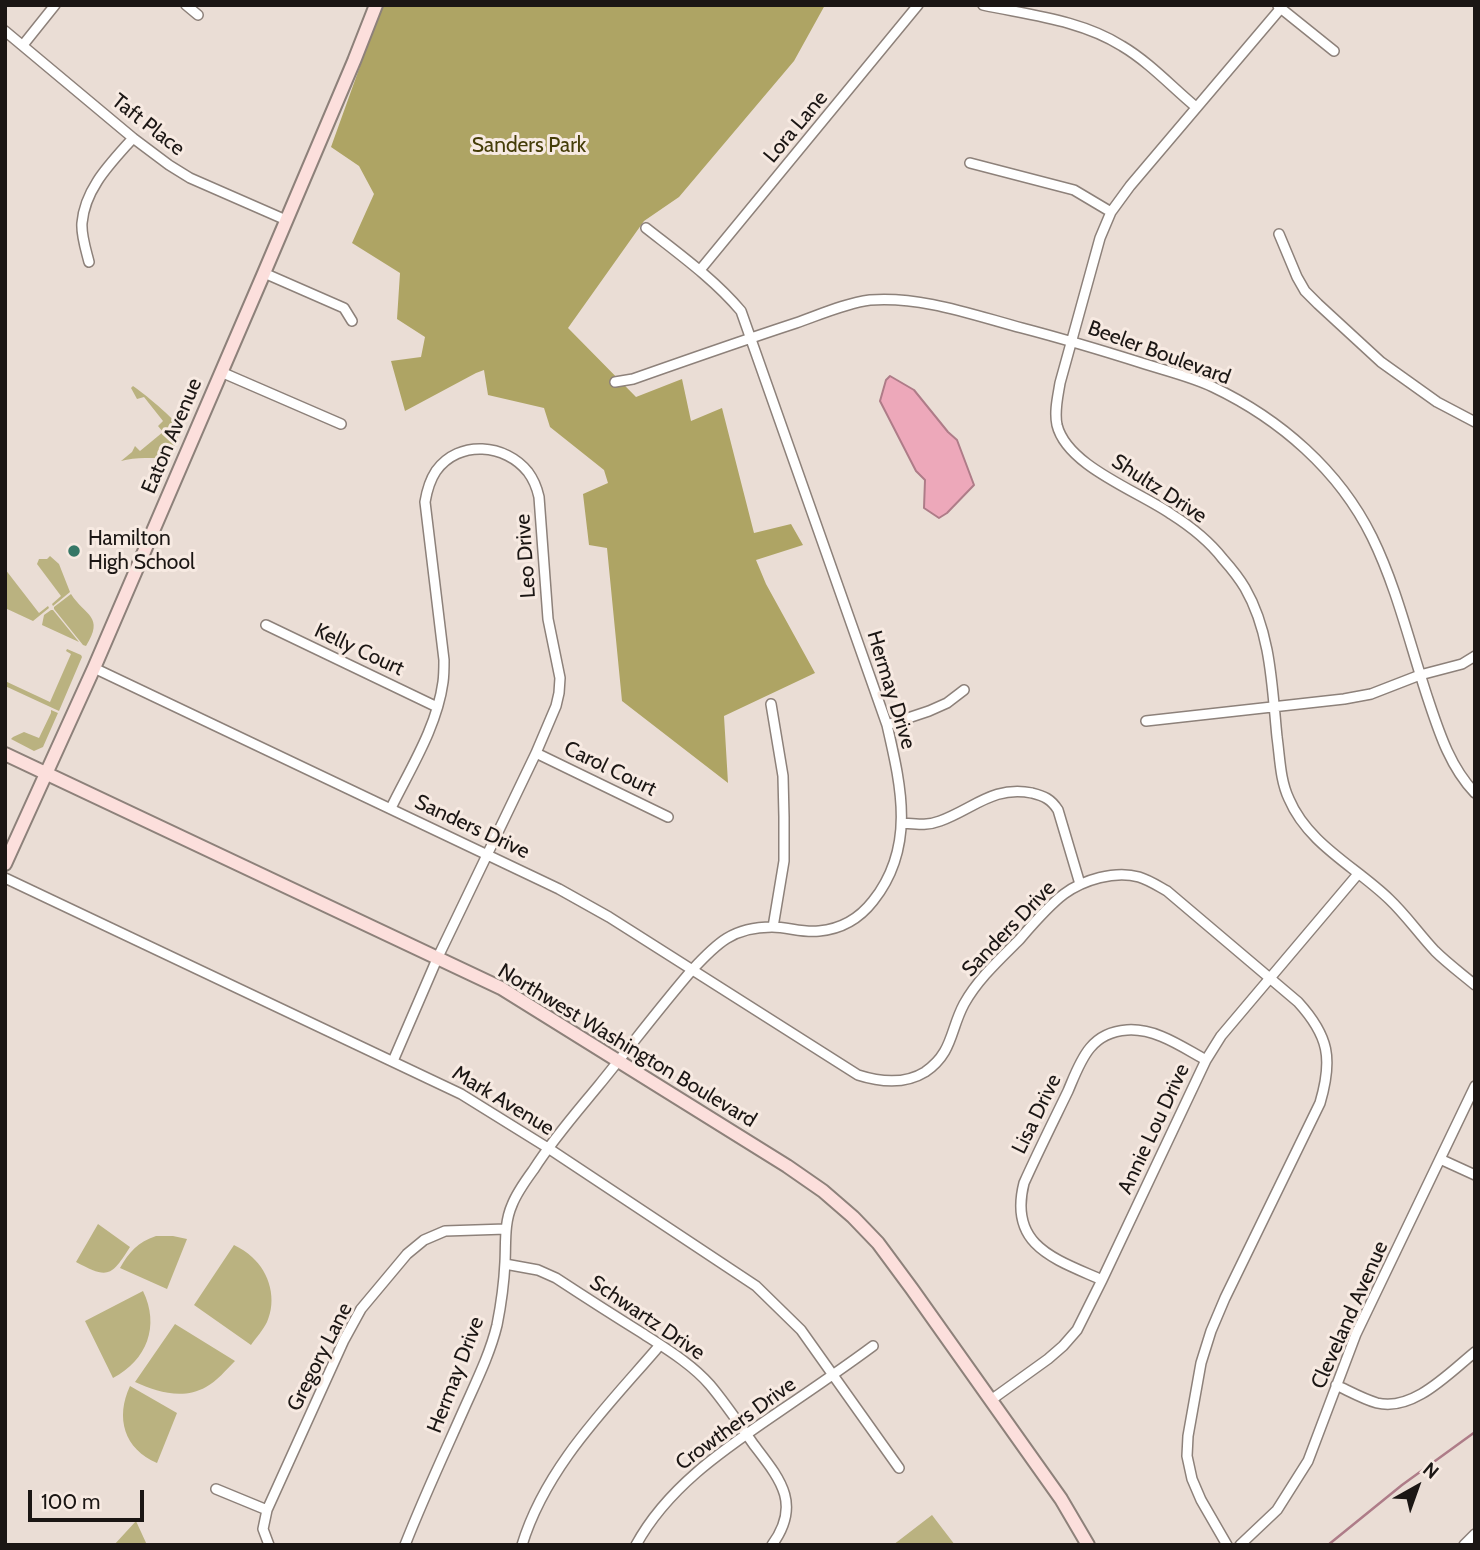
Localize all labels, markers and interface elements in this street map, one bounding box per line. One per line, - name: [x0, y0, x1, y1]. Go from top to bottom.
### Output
- street label: Lora Lane: [759, 86, 833, 168]
- street label: Taft Place: [106, 89, 190, 161]
- park label: Sanders Park: [472, 133, 586, 159]
- street label: Beeler Boulevard: [1084, 316, 1234, 390]
- street label: Eaton Avenue: [136, 374, 208, 498]
- street label: Shultz Drive: [1107, 449, 1211, 529]
- street label: Leo Drive: [510, 513, 542, 599]
- place label: Hamilton High School: [88, 526, 195, 576]
- marker: Hamilton High School: [66, 543, 82, 559]
- street label: Kelly Court: [310, 618, 408, 682]
- street label: Hermay Drive: [861, 628, 921, 752]
- street label: Carol Court: [560, 736, 660, 802]
- street label: Sanders Drive: [411, 789, 533, 865]
- street label: Sanders Drive: [957, 876, 1061, 982]
- street label: Northwest Washington Boulevard: [493, 959, 761, 1133]
- street label: Annie Lou Drive: [1113, 1060, 1195, 1198]
- street label: Mark Avenue: [447, 1061, 559, 1141]
- street label: Lisa Drive: [1007, 1070, 1067, 1158]
- street label: Cleveland Avenue: [1306, 1237, 1394, 1393]
- street label: Schwartz Drive: [585, 1270, 709, 1366]
- street label: Gregory Lane: [282, 1299, 358, 1415]
- street label: Hermay Drive: [422, 1313, 490, 1437]
- street label: Crowthers Drive: [671, 1372, 801, 1476]
- north arrow: [1382, 1452, 1452, 1522]
- text: N: [1418, 1457, 1443, 1484]
- scale bar: [32, 1476, 147, 1520]
- text: 100 m: [41, 1489, 100, 1514]

